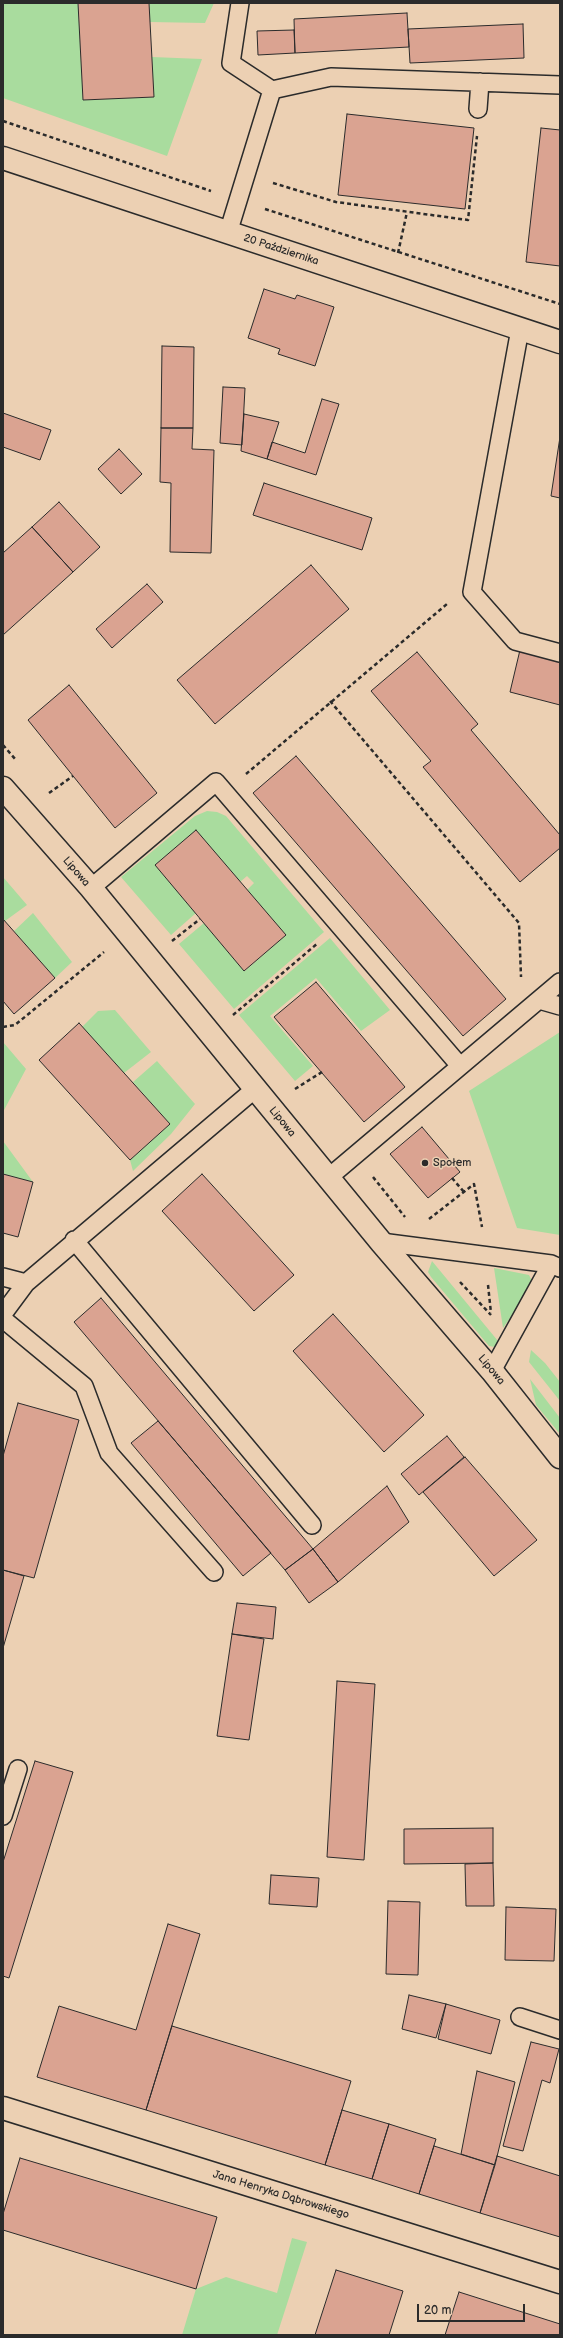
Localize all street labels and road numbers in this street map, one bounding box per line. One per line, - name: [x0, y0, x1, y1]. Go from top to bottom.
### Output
- street label: 20 Października: [242, 232, 320, 268]
- street label: Lipowa: [60, 854, 92, 890]
- street label: Lipowa: [266, 1104, 298, 1140]
- street label: Lipowa: [475, 1352, 507, 1388]
- street label: Jana Henryka Dąbrowskiego: [211, 2168, 351, 2222]

